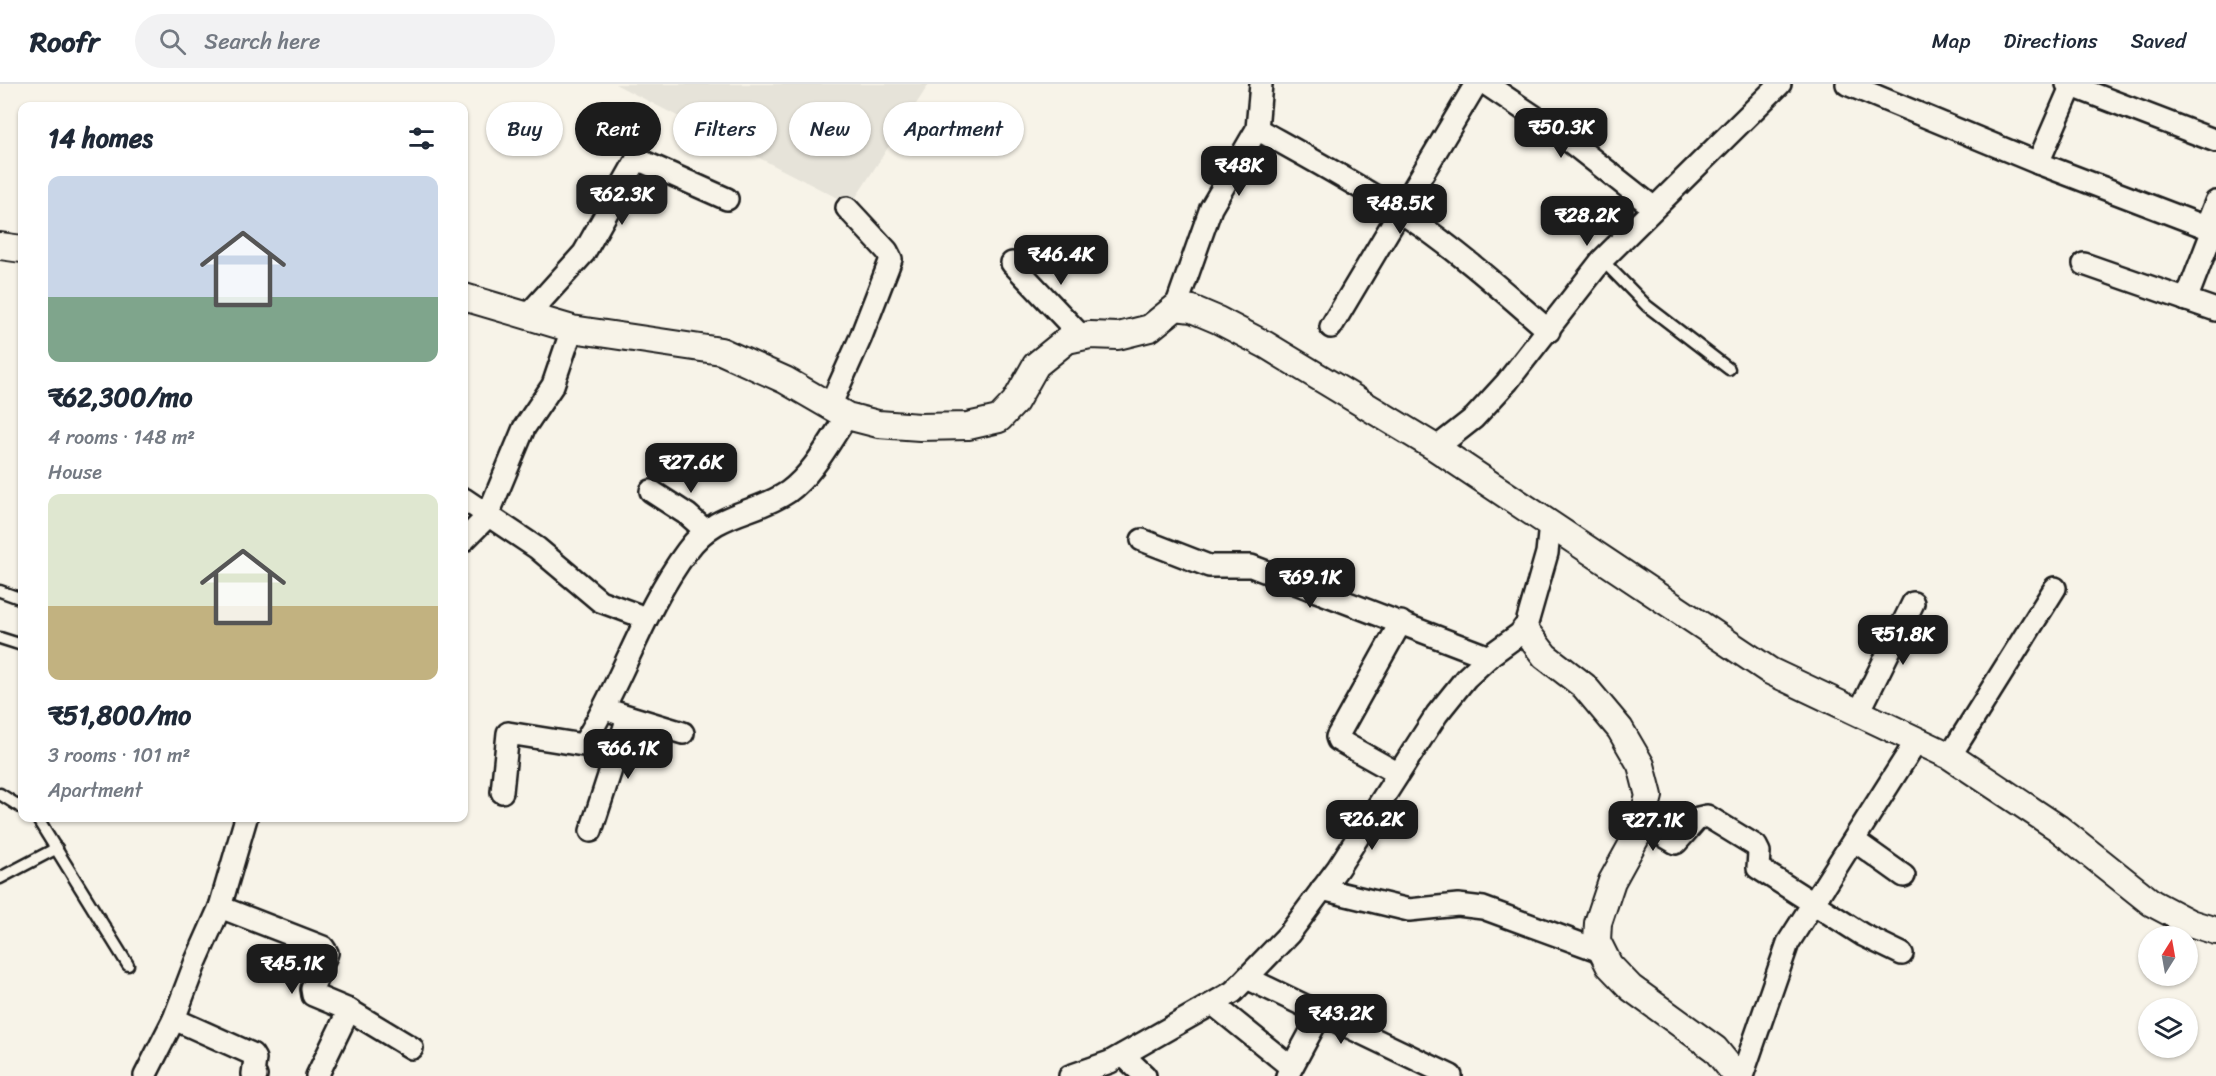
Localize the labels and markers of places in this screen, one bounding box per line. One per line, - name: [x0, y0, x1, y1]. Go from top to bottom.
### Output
- pin: ₹50.3K: [1512, 108, 1610, 159]
- pin: ₹48K: [1203, 146, 1275, 197]
- pin: ₹62.3K: [573, 175, 671, 226]
- pin: ₹48.5K: [1351, 184, 1449, 235]
- pin: ₹28.2K: [1538, 196, 1636, 247]
- pin: ₹46.4K: [1012, 235, 1110, 286]
- pin: ₹27.6K: [642, 443, 740, 494]
- pin: ₹69.1K: [1261, 558, 1359, 609]
- pin: ₹51.8K: [1854, 615, 1952, 666]
- pin: ₹66.1K: [579, 729, 677, 780]
- pin: ₹26.2K: [1323, 800, 1421, 851]
- pin: ₹27.1K: [1604, 801, 1702, 852]
- pin: ₹45.1K: [243, 944, 341, 995]
- pin: ₹43.2K: [1292, 994, 1390, 1045]

